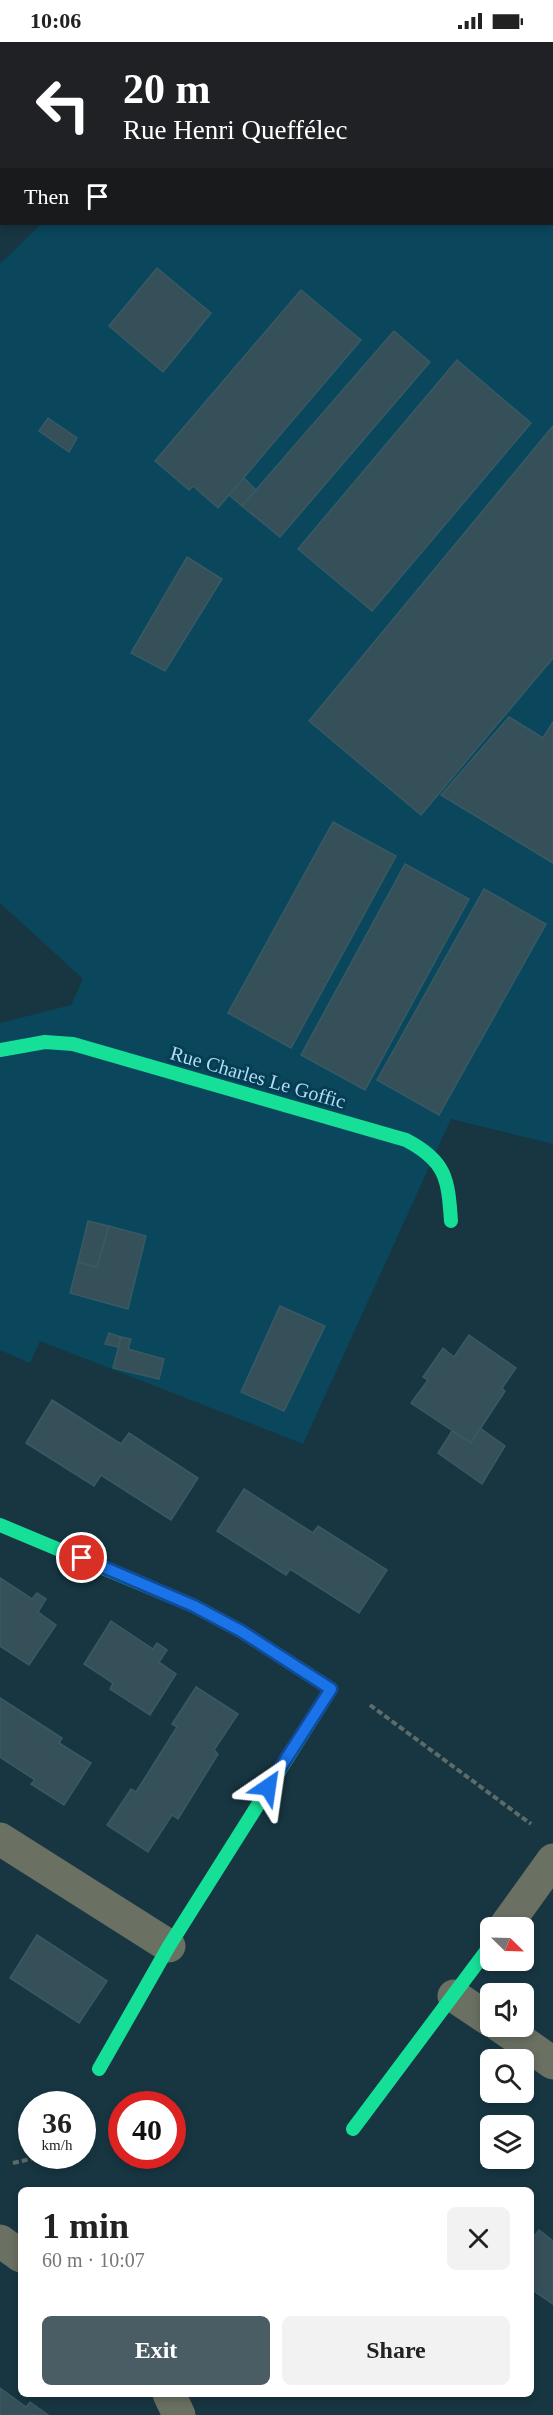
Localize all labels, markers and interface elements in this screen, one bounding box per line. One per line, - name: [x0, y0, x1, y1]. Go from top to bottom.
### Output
- text: 10:06: [30, 8, 81, 33]
- icon: left: [24, 66, 102, 144]
- text: 20 m: [123, 66, 211, 112]
- text: Rue Henri Queffélec: [123, 115, 347, 145]
- icon: arrive: [81, 180, 114, 213]
- text: Then: [24, 184, 69, 209]
- street label: Rue Charles Le Goffic: [168, 1041, 348, 1113]
- pin: [56, 1532, 107, 1583]
- icon: arrive: [65, 1541, 98, 1574]
- position arrow: [236, 1755, 300, 1819]
- north arrow: [480, 1917, 534, 1971]
- map controls: [480, 1917, 534, 2169]
- button: sound: [480, 1983, 534, 2037]
- button: search: [480, 2049, 534, 2103]
- speed limit sign: 40: [108, 2091, 186, 2169]
- text: 36: [42, 2106, 72, 2139]
- button: layers: [480, 2115, 534, 2169]
- text: km/h: [42, 2137, 72, 2153]
- text: 1 min: [42, 2206, 129, 2246]
- button: close: [447, 2207, 510, 2270]
- text: 60 m · 10:07: [42, 2249, 145, 2271]
- button: Exit: [42, 2316, 270, 2385]
- button: Share: [282, 2316, 510, 2385]

